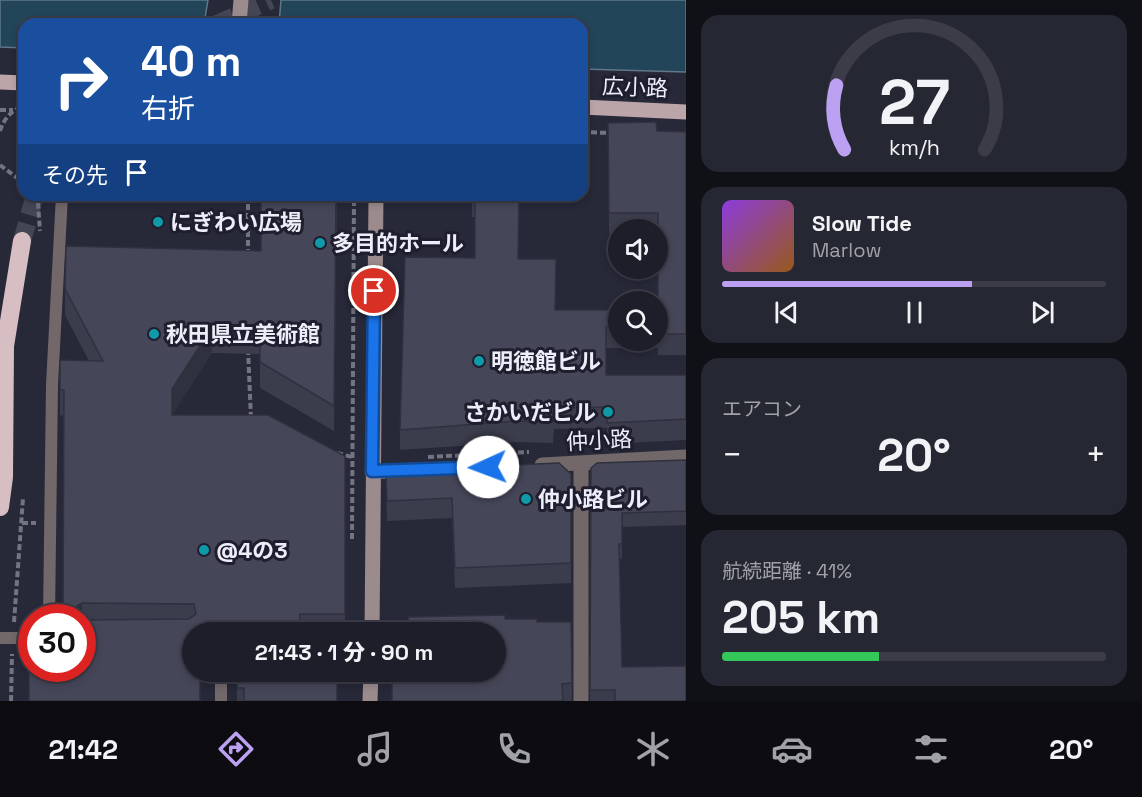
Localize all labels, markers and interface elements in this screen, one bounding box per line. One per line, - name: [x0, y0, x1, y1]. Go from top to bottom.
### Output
- text: 40 m: [141, 35, 241, 88]
- icon: right: [42, 42, 120, 120]
- text: 27: [878, 63, 950, 142]
- street label: 広小路: [602, 72, 668, 102]
- text: 右折: [141, 91, 195, 126]
- text: km/h: [888, 135, 940, 162]
- icon: arrive: [120, 156, 153, 189]
- text: その先: [42, 161, 108, 189]
- place label: にぎわい広場: [170, 208, 302, 236]
- text: Slow Tide: [812, 209, 912, 237]
- marker: にぎわい広場: [151, 215, 165, 229]
- map controls: [608, 219, 668, 351]
- button: sound: [608, 219, 668, 279]
- place label: 多目的ホール: [332, 229, 464, 257]
- marker: 多目的ホール: [313, 236, 327, 250]
- text: Marlow: [812, 237, 881, 263]
- pin: [348, 265, 399, 316]
- icon: arrive: [357, 274, 390, 307]
- button: search: [608, 291, 668, 351]
- icon: previous: [770, 296, 803, 329]
- icon: pause: [898, 296, 931, 329]
- icon: next: [1026, 296, 1059, 329]
- place label: 秋田県立美術館: [166, 320, 320, 348]
- marker: 秋田県立美術館: [147, 327, 161, 341]
- place label: 明徳館ビル: [491, 347, 601, 375]
- marker: 明徳館ビル: [472, 354, 486, 368]
- text: エアコン: [722, 396, 802, 422]
- place label: さかいだビル: [464, 398, 596, 426]
- marker: さかいだビル: [601, 405, 615, 419]
- street label: 仲小路: [565, 424, 633, 456]
- text: 20°: [877, 427, 951, 484]
- text: −: [722, 434, 742, 476]
- text: +: [1086, 434, 1106, 476]
- position arrow: [456, 435, 520, 499]
- place label: 仲小路ビル: [538, 485, 648, 513]
- marker: 仲小路ビル: [519, 492, 533, 506]
- place label: @4の3: [216, 536, 288, 564]
- marker: @4の3: [197, 543, 211, 557]
- text: 航続距離 · 41%: [722, 558, 852, 584]
- text: 205 km: [722, 589, 880, 646]
- speed limit sign: 30: [18, 604, 96, 682]
- text: 21:43 · 1 分 · 90 m: [255, 638, 433, 666]
- icon: directions: [215, 728, 257, 770]
- icon: music: [354, 728, 396, 770]
- icon: phone: [493, 728, 535, 770]
- icon: climate: [632, 728, 674, 770]
- icon: car: [771, 728, 813, 770]
- icon: filters: [910, 728, 952, 770]
- text: 21:42: [49, 732, 118, 767]
- text: 20°: [1049, 732, 1093, 767]

